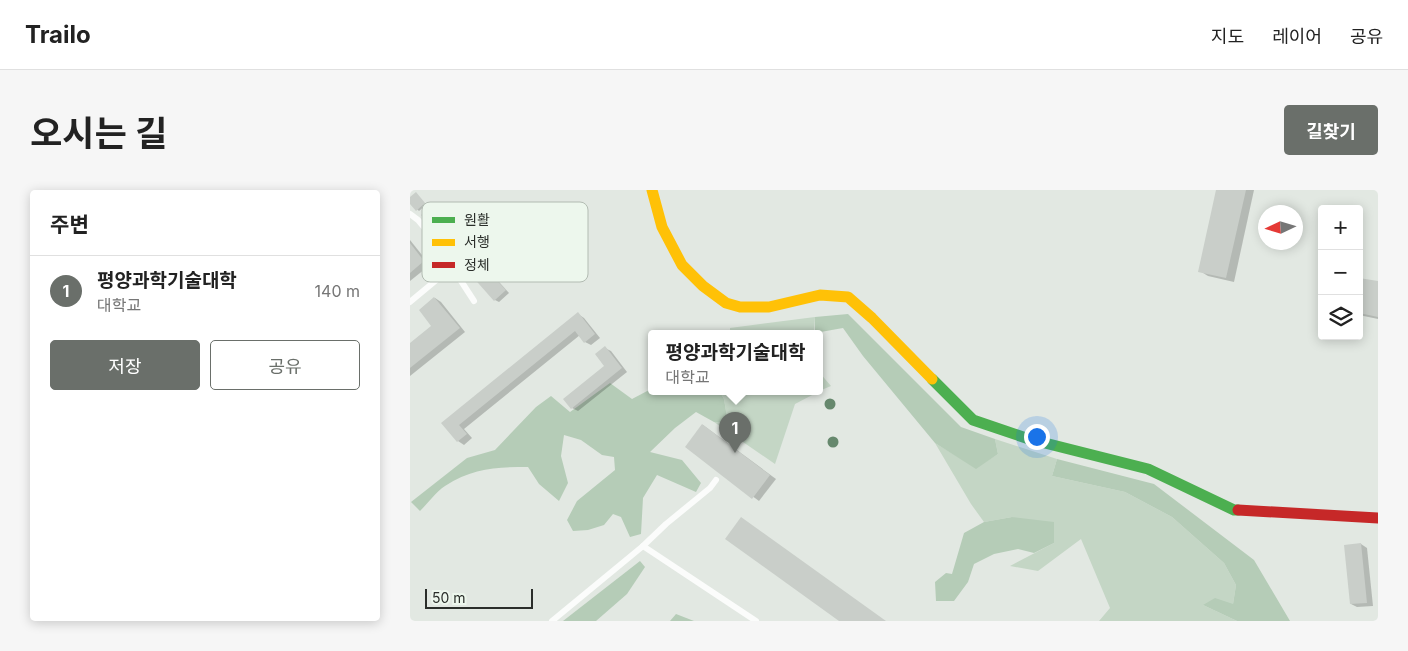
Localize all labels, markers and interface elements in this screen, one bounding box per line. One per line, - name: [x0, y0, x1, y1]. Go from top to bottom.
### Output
- text: Trailo: [25, 20, 91, 49]
- text: 지도: [1211, 26, 1244, 47]
- text: 레이어: [1272, 26, 1322, 47]
- text: 공유: [1350, 26, 1383, 47]
- button: 길찾기: [1284, 105, 1378, 155]
- text: 오시는 길: [30, 112, 167, 154]
- legend: [422, 202, 588, 282]
- north arrow: [1258, 205, 1303, 250]
- map controls: [1318, 205, 1363, 340]
- button: +: [1318, 205, 1363, 250]
- text: 원활: [464, 211, 490, 228]
- text: 주변: [50, 212, 89, 237]
- text: 서행: [464, 233, 490, 250]
- button: −: [1318, 250, 1363, 295]
- text: 정체: [464, 256, 490, 273]
- text: 평양과학기술대학: [97, 269, 237, 292]
- text: 1: [63, 281, 69, 301]
- text: 140 m: [315, 281, 360, 301]
- text: 대학교: [97, 295, 141, 315]
- button: layers: [1318, 295, 1363, 340]
- popup: [648, 330, 823, 395]
- button: 저장: [50, 340, 200, 390]
- button: 공유: [210, 340, 360, 390]
- text: 평양과학기술대학: [666, 341, 805, 364]
- text: 대학교: [666, 367, 710, 387]
- pin: 1: [719, 412, 751, 453]
- your location: [1024, 424, 1050, 450]
- scale bar: [425, 586, 532, 609]
- text: 50 m: [432, 589, 466, 606]

